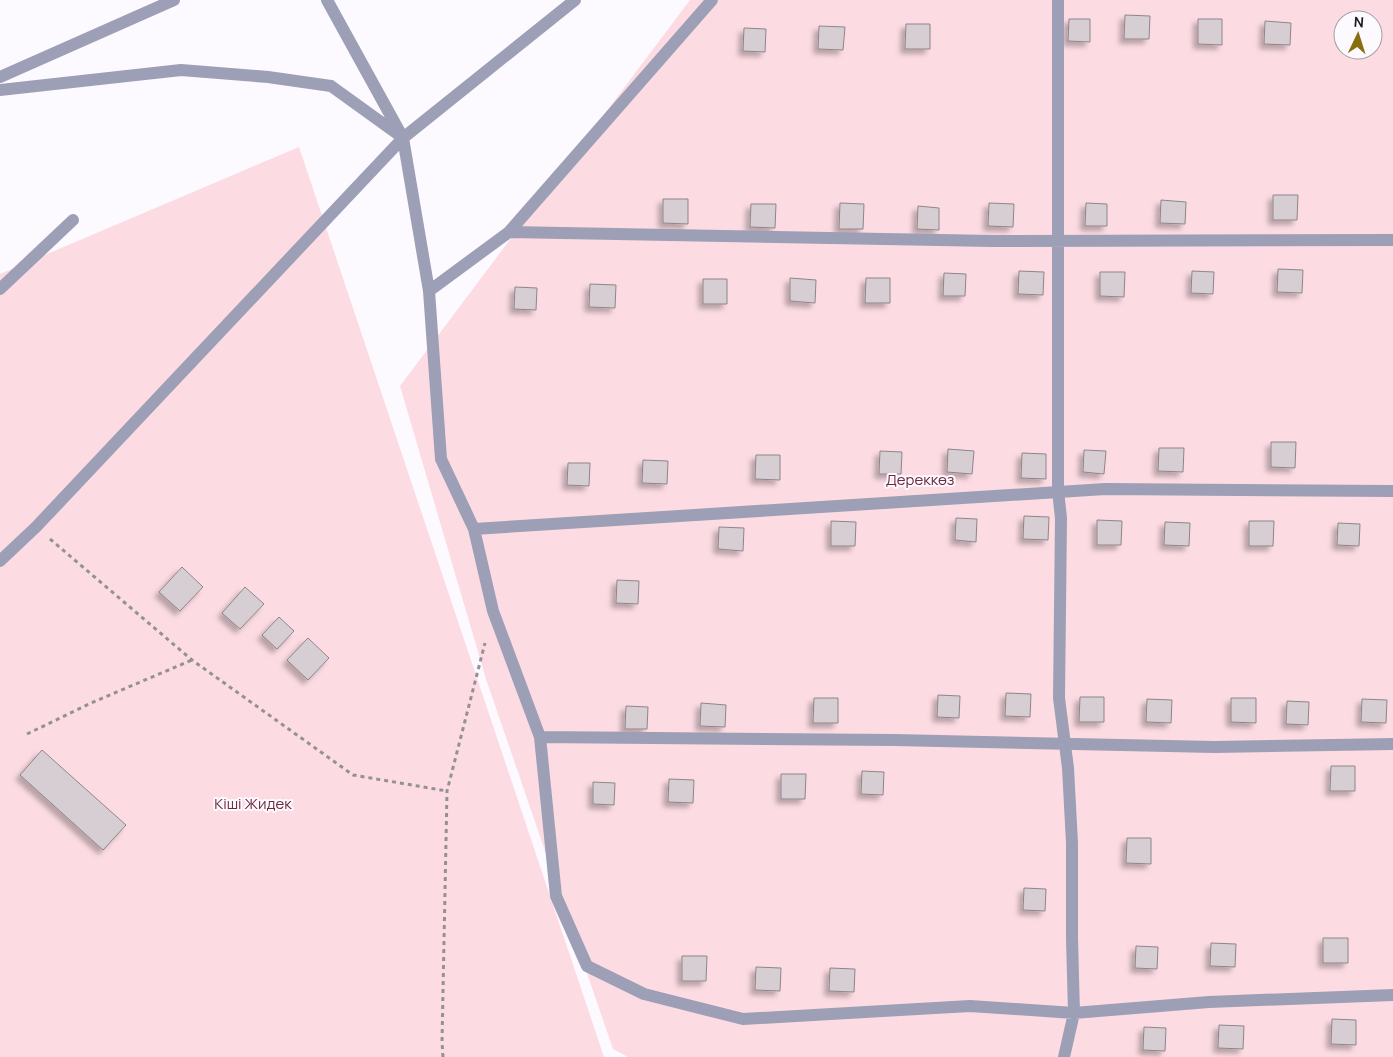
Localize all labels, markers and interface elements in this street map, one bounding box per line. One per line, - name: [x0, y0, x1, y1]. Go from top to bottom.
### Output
- north arrow: [1333, 10, 1383, 60]
- text: N: [1353, 12, 1365, 31]
- park label: Дереккөз: [886, 469, 954, 490]
- park label: Кіші Жидек: [214, 793, 292, 814]

